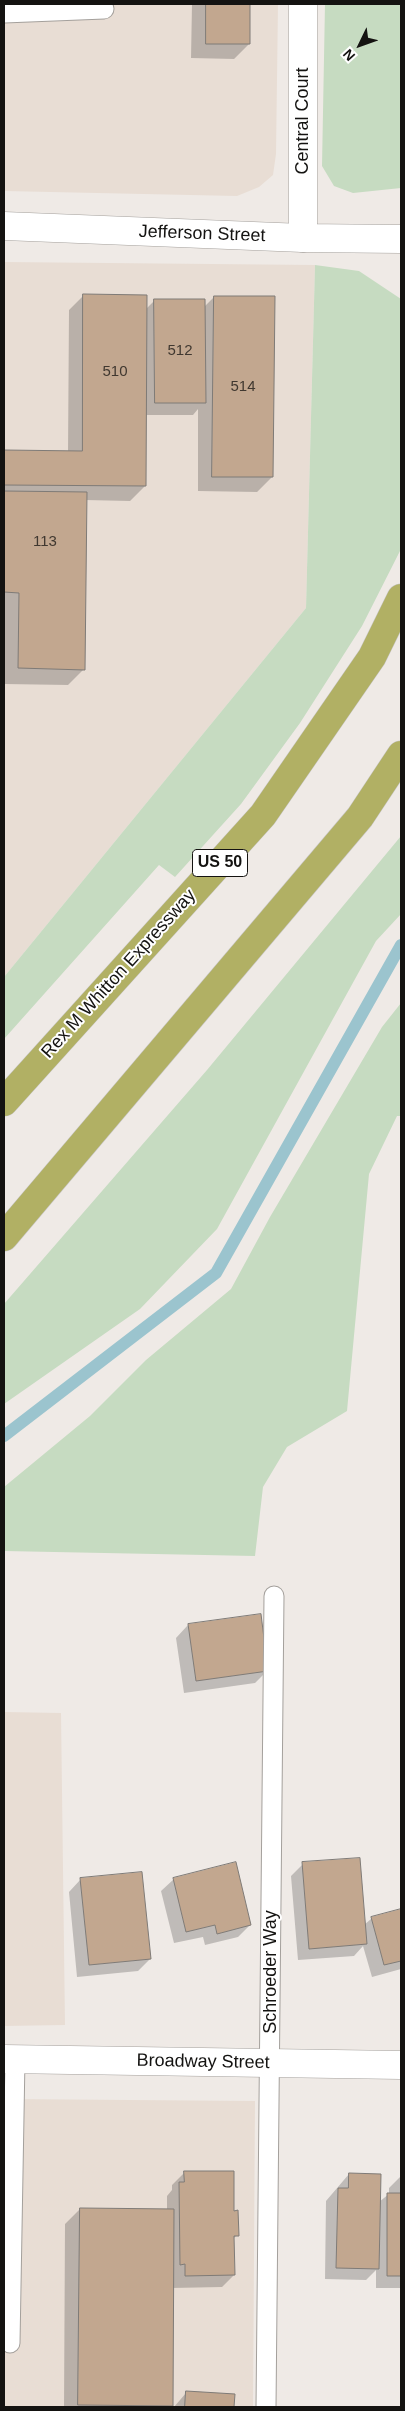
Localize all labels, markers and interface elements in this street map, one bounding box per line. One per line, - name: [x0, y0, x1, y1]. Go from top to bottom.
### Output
- north arrow: [335, 20, 385, 70]
- text: N: [340, 46, 358, 64]
- street label: Central Court: [292, 67, 314, 175]
- street label: Jefferson Street: [138, 221, 266, 247]
- house number: 512: [167, 342, 193, 360]
- house number: 510: [102, 363, 128, 381]
- house number: 514: [230, 378, 256, 396]
- house number: 113: [33, 533, 57, 551]
- road number: US 50: [192, 850, 248, 876]
- street label: Rex M Whitton Expressway: [37, 885, 201, 1063]
- street label: Schroeder Way: [260, 1910, 282, 2034]
- street label: Broadway Street: [136, 2050, 270, 2074]

